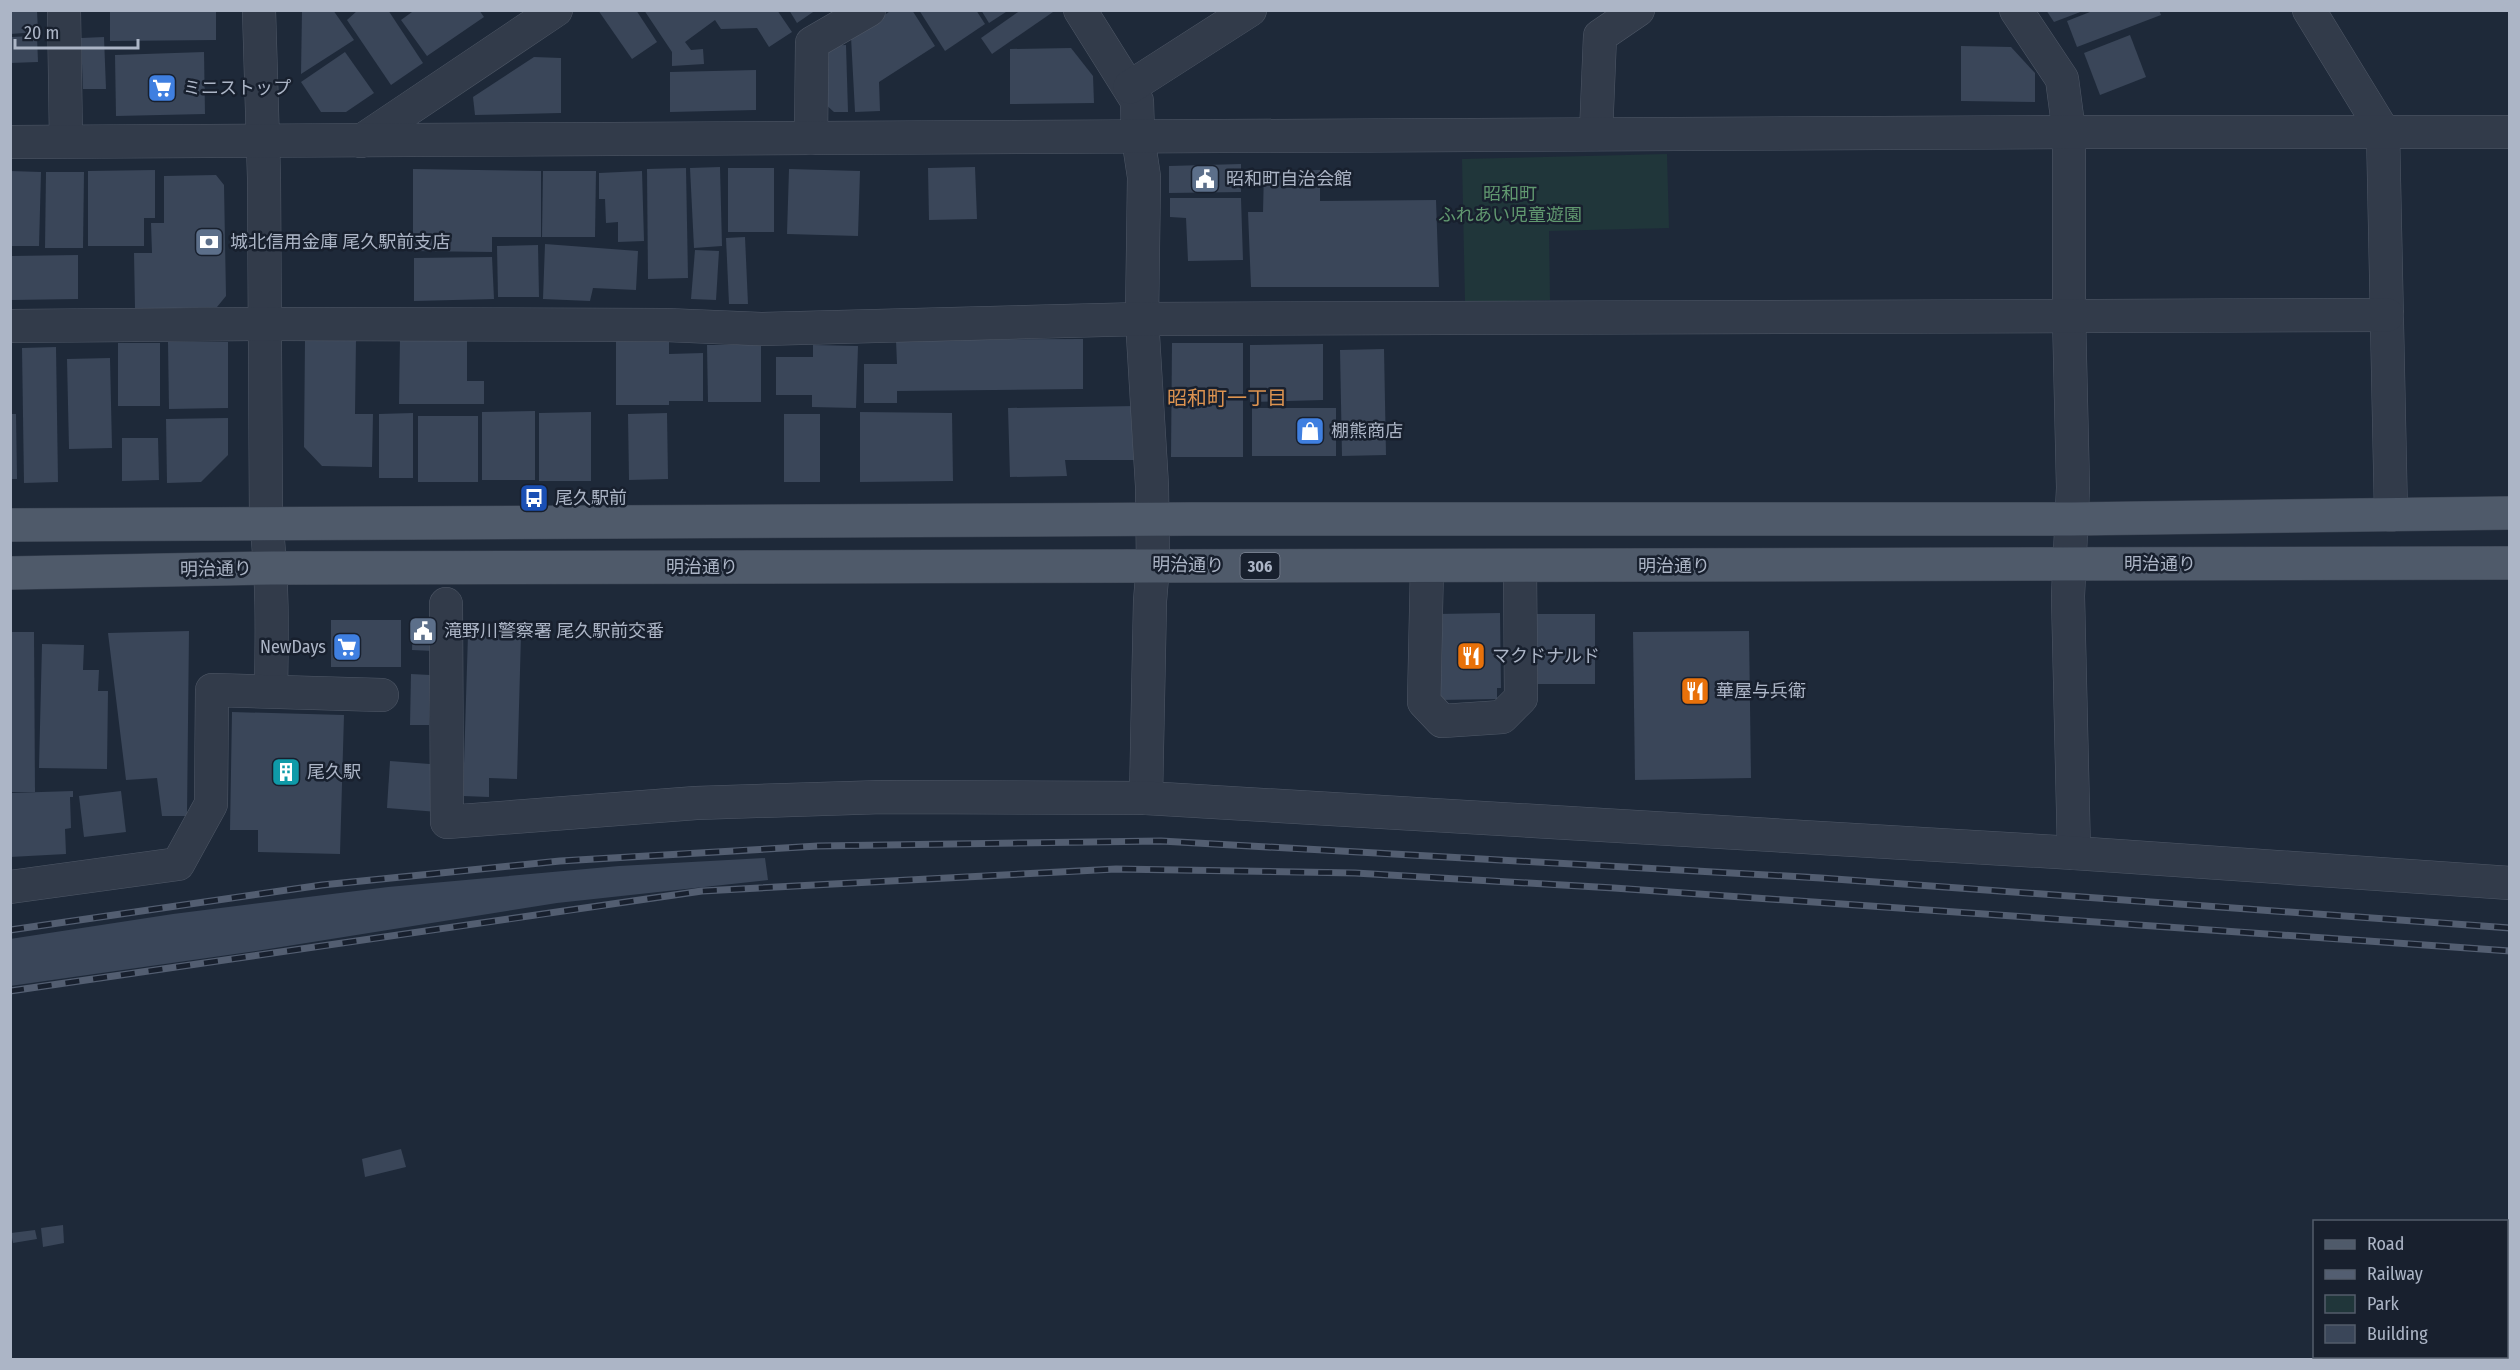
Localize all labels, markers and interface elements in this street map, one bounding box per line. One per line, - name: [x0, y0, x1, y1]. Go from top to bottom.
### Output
- scale bar: [15, 12, 138, 50]
- text: 20 m: [24, 22, 59, 44]
- supermarket icon: ミニストップ: [146, 72, 178, 104]
- place label: ミニストップ: [183, 77, 291, 99]
- public building icon: 昭和町自治会館: [1189, 163, 1221, 195]
- place label: 昭和町自治会館: [1226, 168, 1352, 190]
- park label: 昭和町 ふれあい児童遊園: [1438, 183, 1582, 226]
- bank icon: 城北信用金庫 尾久駅前支店: [193, 226, 225, 258]
- place label: 城北信用金庫 尾久駅前支店: [230, 231, 450, 253]
- district label: 昭和町一丁目: [1167, 386, 1287, 410]
- shop icon: 棚熊商店: [1294, 415, 1326, 447]
- place label: 棚熊商店: [1331, 420, 1403, 442]
- bus stop icon: 尾久駅前: [518, 482, 550, 514]
- place label: 尾久駅前: [555, 487, 627, 509]
- street label: 明治通り: [1152, 553, 1224, 577]
- road number: 306: [1240, 553, 1280, 579]
- street label: 明治通り: [2124, 553, 2196, 575]
- street label: 明治通り: [1638, 555, 1710, 577]
- street label: 明治通り: [666, 556, 738, 578]
- street label: 明治通り: [180, 557, 252, 581]
- public building icon: 滝野川警察署 尾久駅前交番: [407, 615, 439, 647]
- place label: 滝野川警察署 尾久駅前交番: [444, 620, 664, 642]
- supermarket icon: NewDays: [331, 631, 363, 663]
- place label: NewDays: [260, 636, 326, 658]
- restaurant icon: マクドナルド: [1455, 640, 1487, 672]
- place label: マクドナルド: [1492, 645, 1600, 667]
- restaurant icon: 華屋与兵衛: [1679, 675, 1711, 707]
- place label: 華屋与兵衛: [1716, 680, 1806, 702]
- building icon: 尾久駅: [270, 756, 302, 788]
- place label: 尾久駅: [307, 761, 361, 783]
- legend: [2313, 1220, 2508, 1358]
- text: Road: [2367, 1233, 2404, 1255]
- text: Railway: [2367, 1263, 2423, 1285]
- text: Park: [2367, 1293, 2400, 1315]
- text: Building: [2367, 1323, 2428, 1345]

